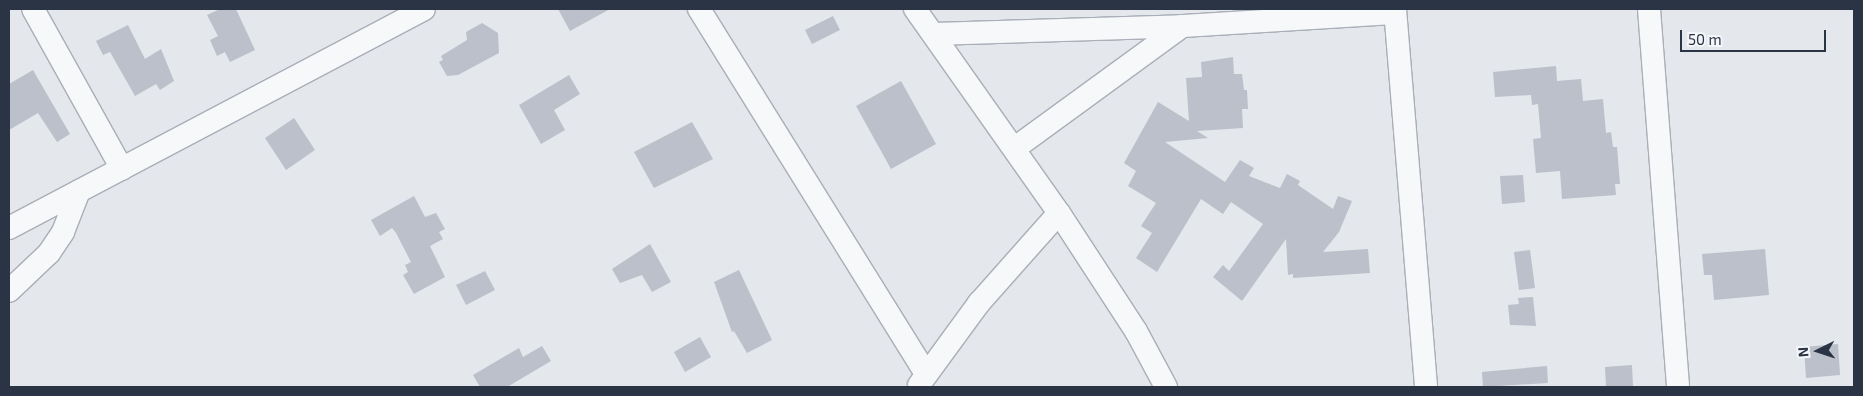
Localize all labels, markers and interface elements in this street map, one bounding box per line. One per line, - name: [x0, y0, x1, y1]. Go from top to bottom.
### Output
- scale bar: [1683, 20, 1829, 52]
- text: 50 m: [1688, 30, 1722, 48]
- north arrow: [1793, 326, 1843, 376]
- text: N: [1794, 346, 1811, 358]

